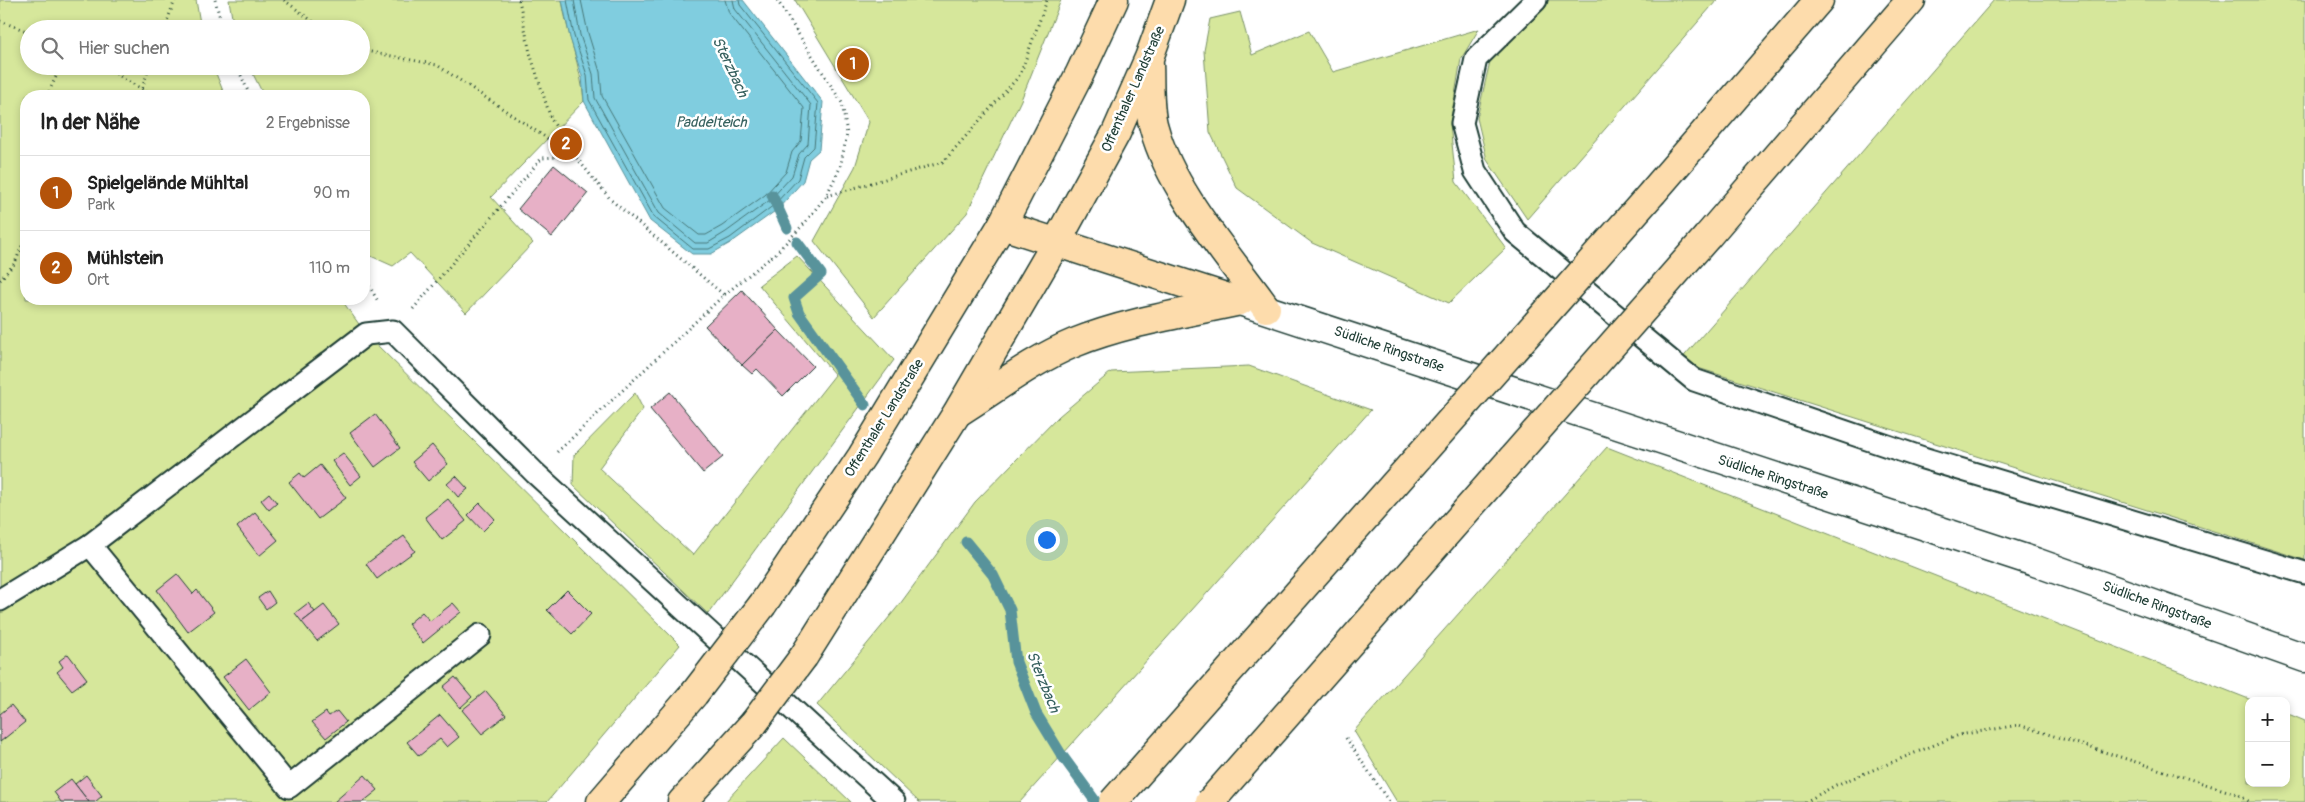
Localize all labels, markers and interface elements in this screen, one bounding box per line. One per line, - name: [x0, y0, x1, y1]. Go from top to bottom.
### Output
- search box: [20, 20, 370, 75]
- street label: Offenthaler Landstraße: [1098, 23, 1168, 155]
- icon: search: [38, 34, 66, 62]
- water label: Sterzbach: [708, 34, 753, 101]
- text: Hier suchen: [78, 36, 170, 60]
- pin: 1: [837, 45, 869, 83]
- text: In der Nähe: [40, 109, 140, 136]
- text: 2 Ergebnisse: [266, 113, 350, 133]
- water label: Paddelteich: [675, 113, 748, 132]
- pin: 2: [550, 125, 582, 163]
- text: Spielgelände Mühltal: [87, 171, 249, 195]
- text: 1: [53, 183, 59, 203]
- text: 90 m: [313, 183, 350, 203]
- text: Park: [87, 195, 115, 215]
- text: Mühlstein: [87, 246, 163, 270]
- text: 2: [52, 258, 60, 278]
- text: 110 m: [309, 258, 350, 278]
- text: Ort: [87, 270, 109, 290]
- street label: Südliche Ringstraße: [1332, 322, 1446, 376]
- street label: Offenthaler Landstraße: [841, 356, 927, 480]
- street label: Südliche Ringstraße: [1716, 451, 1830, 503]
- your location: [1034, 527, 1060, 553]
- street label: Südliche Ringstraße: [2100, 577, 2214, 633]
- water label: Sterzbach: [1022, 649, 1064, 716]
- map controls: [2245, 697, 2290, 787]
- button: +: [2245, 697, 2290, 742]
- button: −: [2245, 742, 2290, 787]

